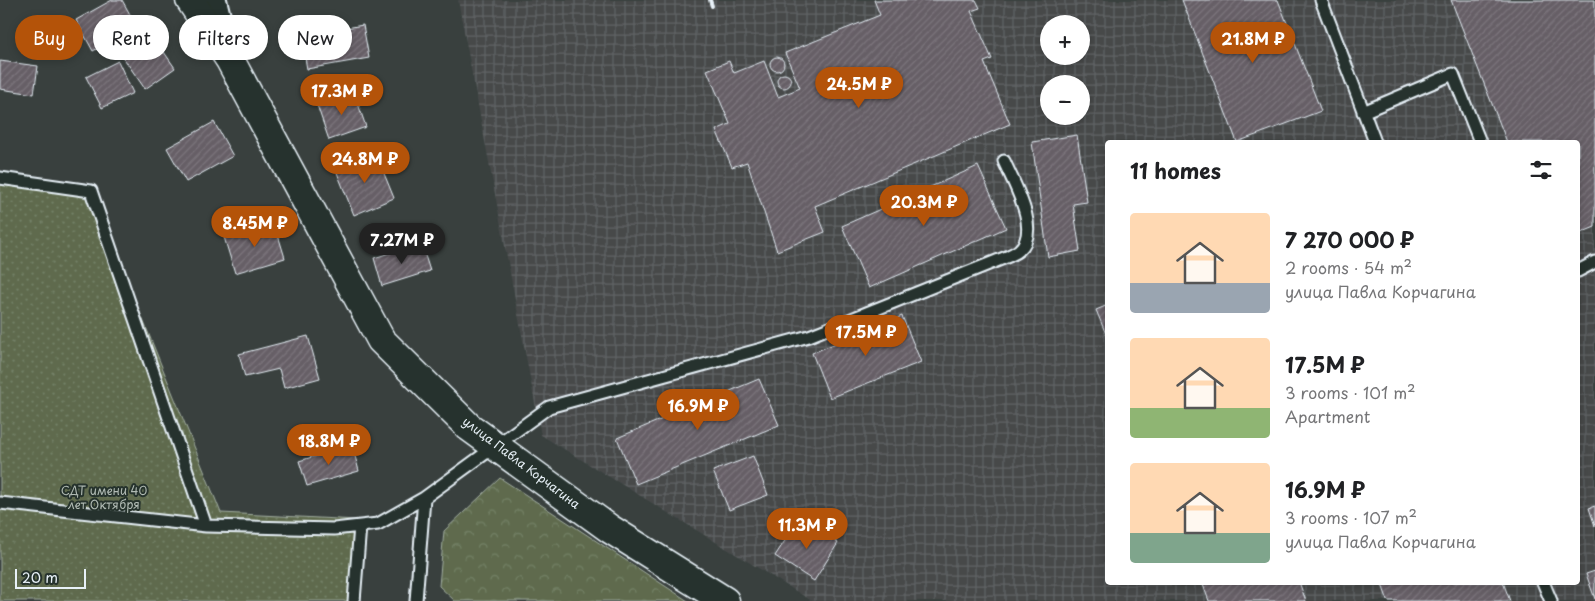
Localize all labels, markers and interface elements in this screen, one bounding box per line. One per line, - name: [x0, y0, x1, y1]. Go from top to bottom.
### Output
- chip: Buy: [15, 15, 83, 60]
- chip: Rent: [93, 15, 169, 60]
- chip: Filters: [179, 15, 268, 60]
- chip: New: [278, 15, 352, 60]
- map controls: [1040, 15, 1090, 125]
- button: +: [1040, 15, 1090, 65]
- pin: 21.8M ₽: [1207, 22, 1299, 64]
- text: 21.8M ₽: [1221, 26, 1285, 50]
- pin: 24.5M ₽: [813, 66, 905, 109]
- text: 24.5M ₽: [826, 71, 892, 95]
- pin: 17.3M ₽: [296, 74, 388, 116]
- button: −: [1040, 75, 1090, 125]
- text: 17.3M ₽: [311, 78, 373, 102]
- pin: 24.8M ₽: [319, 142, 411, 184]
- text: 24.8M ₽: [332, 146, 398, 170]
- text: 11 homes: [1130, 154, 1221, 186]
- icon: filters: [1527, 156, 1555, 184]
- pin: 20.3M ₽: [878, 184, 970, 227]
- text: 20.3M ₽: [890, 189, 958, 213]
- pin: 8.45M ₽: [209, 206, 301, 248]
- text: 8.45M ₽: [222, 210, 288, 234]
- pin: 7.27M ₽: [356, 222, 448, 265]
- text: 7 270 000 ₽: [1285, 223, 1414, 255]
- text: 7.27M ₽: [370, 227, 434, 251]
- icon: home: [1170, 233, 1230, 293]
- text: 2 rooms · 54 m²: [1285, 255, 1412, 279]
- text: улица Павла Корчагина: [1285, 279, 1476, 303]
- pin: 17.5M ₽: [820, 314, 912, 357]
- text: 17.5M ₽: [836, 319, 896, 343]
- text: 17.5M ₽: [1285, 348, 1365, 380]
- icon: home: [1170, 358, 1230, 418]
- text: 3 rooms · 101 m²: [1285, 380, 1416, 404]
- pin: 16.9M ₽: [652, 388, 744, 431]
- text: 16.9M ₽: [667, 393, 729, 417]
- text: Apartment: [1285, 404, 1370, 428]
- street label: улица Павла Корчагина: [459, 412, 585, 513]
- pin: 18.8M ₽: [283, 424, 375, 466]
- text: 18.8M ₽: [298, 428, 360, 452]
- text: 16.9M ₽: [1285, 473, 1365, 505]
- park label: СДТ имени 40 лет Октября: [61, 481, 147, 513]
- icon: home: [1170, 483, 1230, 543]
- text: 3 rooms · 107 m²: [1285, 505, 1417, 529]
- pin: 11.3M ₽: [761, 508, 853, 550]
- text: 11.3M ₽: [778, 512, 836, 536]
- text: улица Павла Корчагина: [1285, 529, 1476, 553]
- scale bar: [15, 566, 86, 589]
- text: 20 m: [22, 567, 58, 588]

